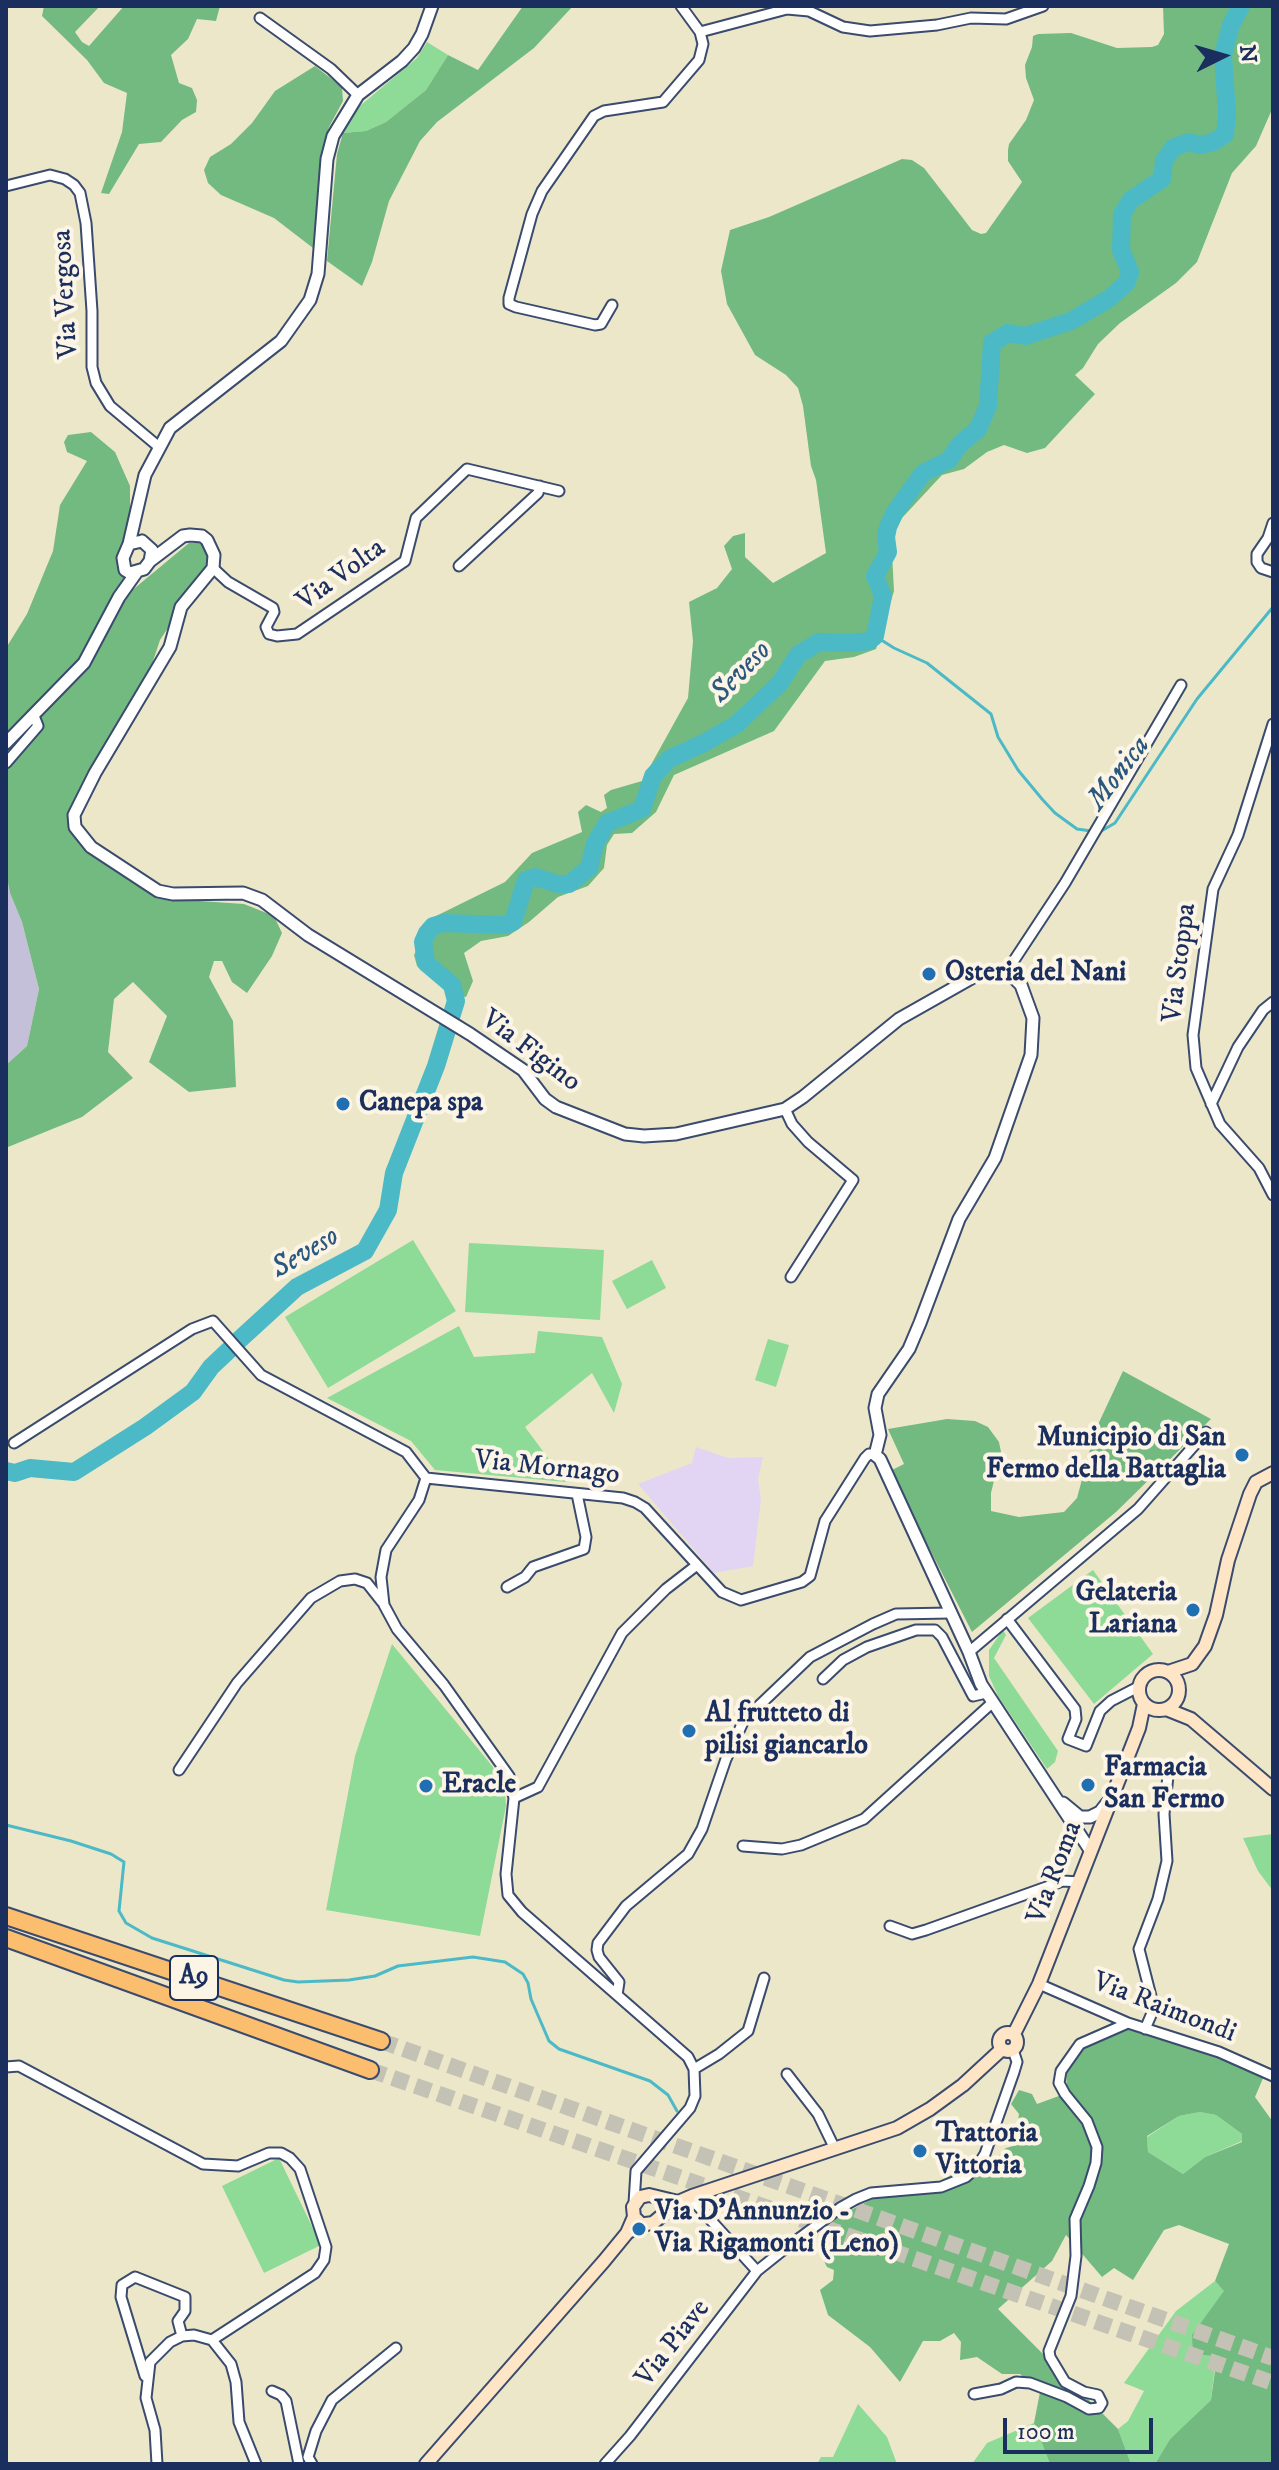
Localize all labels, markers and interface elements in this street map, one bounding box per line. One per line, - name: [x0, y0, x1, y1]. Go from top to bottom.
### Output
- north arrow: [1183, 16, 1263, 96]
- text: N: [1233, 44, 1262, 64]
- street label: Via Vergosa: [47, 229, 87, 359]
- street label: Via Volta: [291, 533, 393, 619]
- water label: Seveso: [704, 634, 780, 712]
- water label: Monica: [1080, 730, 1160, 818]
- street label: Via Stoppa: [1157, 901, 1205, 1025]
- place label: Osteria del Nani: [945, 957, 1126, 991]
- marker: Osteria del Nani: [920, 965, 938, 983]
- street label: Via Figino: [474, 1004, 586, 1100]
- place label: Canepa spa: [359, 1087, 483, 1121]
- marker: Canepa spa: [334, 1095, 352, 1113]
- water label: Seveso: [266, 1220, 346, 1288]
- place label: Municipio di San Fermo della Battaglia: [986, 1422, 1226, 1488]
- street label: Via Mornago: [473, 1445, 621, 1493]
- marker: Municipio di San Fermo della Battaglia: [1233, 1446, 1251, 1464]
- place label: Gelateria Lariana: [1075, 1577, 1177, 1643]
- marker: Gelateria Lariana: [1184, 1601, 1202, 1619]
- place label: Al frutteto di pilisi giancarlo: [705, 1698, 868, 1764]
- marker: Al frutteto di pilisi giancarlo: [680, 1722, 698, 1740]
- place label: Farmacia San Fermo: [1104, 1752, 1224, 1818]
- place label: Eracle: [442, 1769, 516, 1803]
- marker: Farmacia San Fermo: [1079, 1776, 1097, 1794]
- marker: Eracle: [417, 1777, 435, 1795]
- street label: Via Roma: [1021, 1817, 1091, 1929]
- road number: A9: [170, 1956, 218, 2000]
- street label: Via Raimondi: [1088, 1966, 1240, 2052]
- place label: Trattoria Vittoria: [936, 2118, 1038, 2184]
- marker: Trattoria Vittoria: [911, 2142, 929, 2160]
- place label: Via D'Annunzio - Via Rigamonti (Leno): [655, 2196, 899, 2262]
- marker: Via D'Annunzio - Via Rigamonti (Leno): [630, 2220, 648, 2238]
- street label: Via Piave: [629, 2294, 719, 2394]
- scale bar: [1007, 2402, 1157, 2452]
- text: 100 m: [1017, 2417, 1075, 2447]

